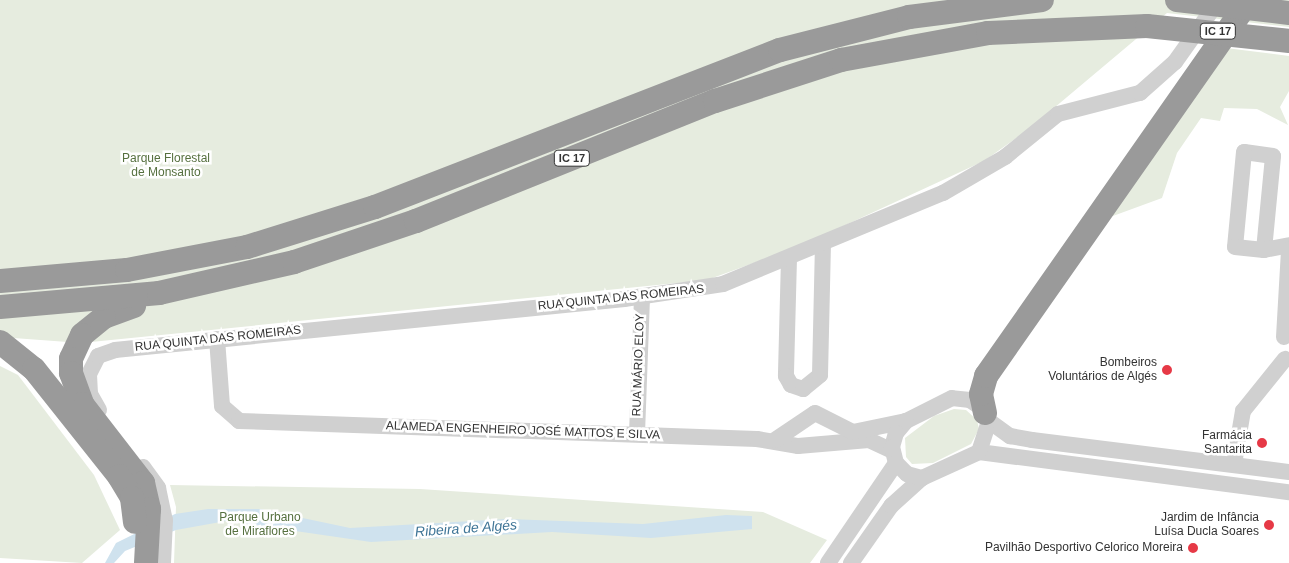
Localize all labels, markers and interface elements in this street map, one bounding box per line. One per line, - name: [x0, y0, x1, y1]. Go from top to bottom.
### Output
- road number: IC 17: [1199, 22, 1237, 40]
- road number: IC 17: [553, 150, 591, 167]
- park label: Parque Florestal de Monsanto: [122, 152, 210, 180]
- street label: RUA QUINTA DAS ROMEIRAS: [536, 282, 706, 314]
- street label: RUA MÁRIO ELOY: [630, 313, 648, 417]
- street label: RUA QUINTA DAS ROMEIRAS: [133, 323, 303, 355]
- place label: Bombeiros Voluntários de Algés: [1048, 356, 1157, 384]
- marker: Bombeiros Voluntários de Algés: [1161, 364, 1173, 376]
- street label: ALAMEDA ENGENHEIRO JOSÉ MATTOS E SILVA: [385, 419, 661, 443]
- place label: Farmácia Santarita: [1202, 429, 1252, 457]
- marker: Farmácia Santarita: [1256, 437, 1268, 449]
- park label: Parque Urbano de Miraflores: [219, 511, 301, 539]
- place label: Jardim de Infância Luísa Ducla Soares: [1154, 511, 1259, 539]
- water label: Ribeira de Algés: [414, 516, 518, 540]
- marker: Jardim de Infância Luísa Ducla Soares: [1263, 519, 1275, 531]
- place label: Pavilhão Desportivo Celorico Moreira: [985, 541, 1183, 555]
- marker: Pavilhão Desportivo Celorico Moreira: [1187, 542, 1199, 554]

